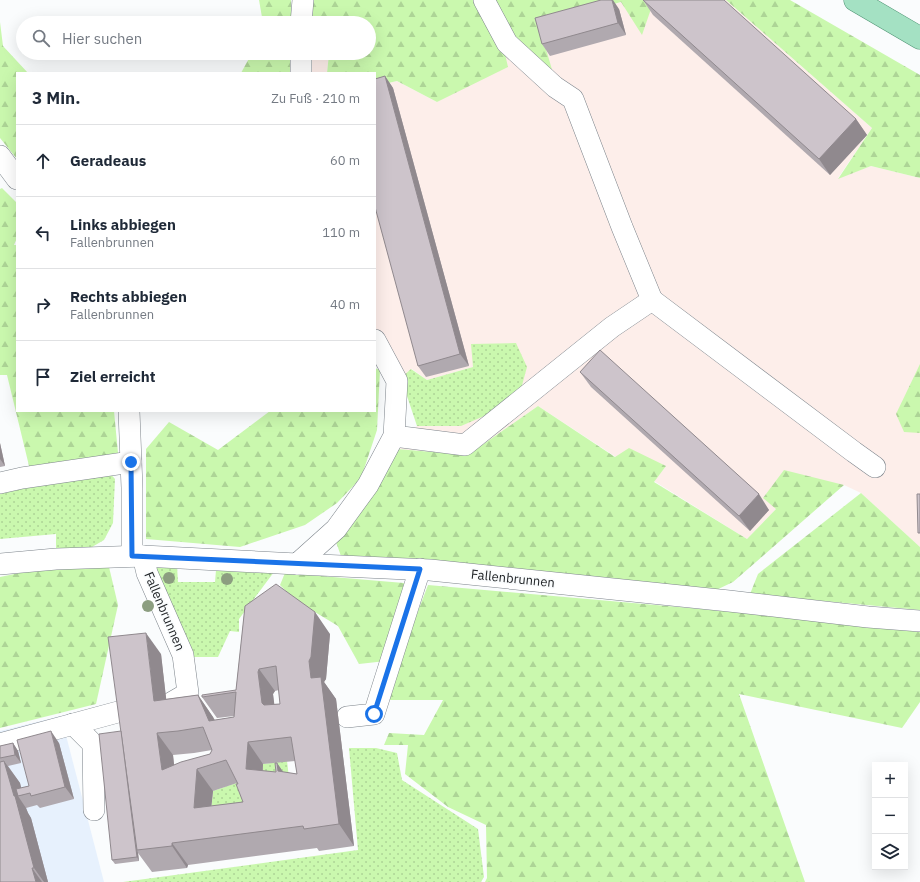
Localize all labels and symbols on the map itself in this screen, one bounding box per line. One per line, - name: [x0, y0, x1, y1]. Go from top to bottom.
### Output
- route end: [122, 453, 140, 471]
- street label: Fallenbrunnen: [470, 566, 556, 591]
- street label: Fallenbrunnen: [140, 569, 189, 653]
- route start: [365, 705, 383, 723]

